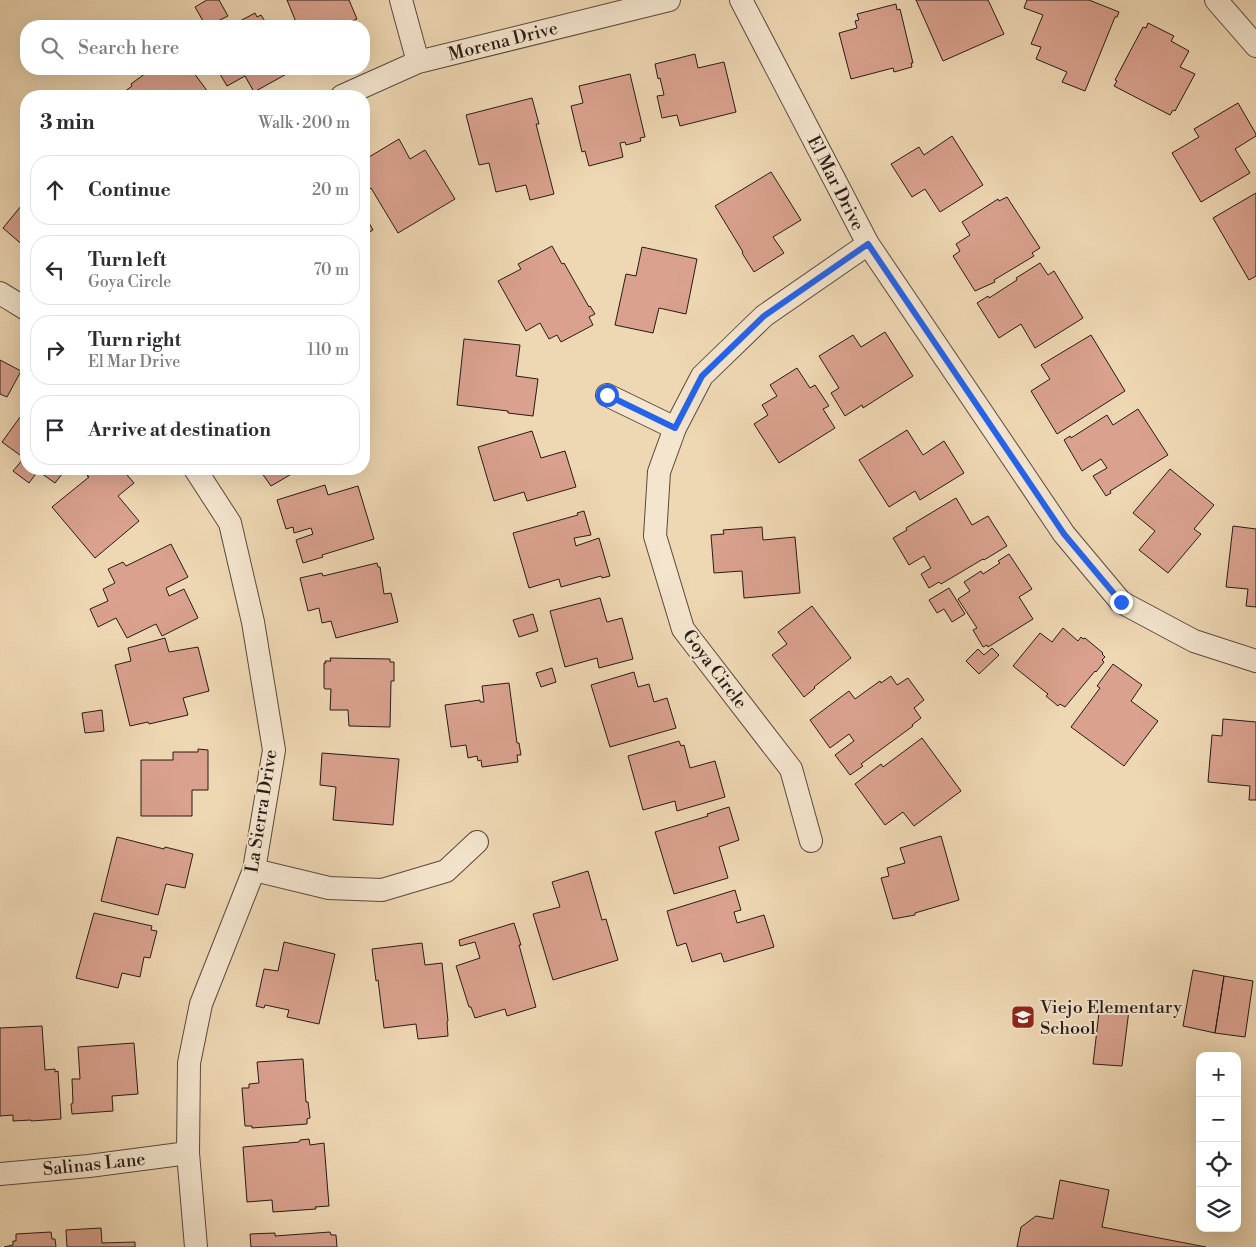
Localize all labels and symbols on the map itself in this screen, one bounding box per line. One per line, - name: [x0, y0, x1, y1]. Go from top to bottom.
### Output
- street label: Morena Drive: [446, 17, 560, 66]
- street label: El Mar Drive: [802, 132, 869, 235]
- route start: [596, 384, 619, 407]
- route end: [1110, 591, 1133, 614]
- street label: Goya Circle: [677, 625, 752, 714]
- street label: La Sierra Drive: [240, 748, 283, 874]
- place label: Viejo Elementary School: [1039, 996, 1182, 1040]
- school or university icon: Viejo Elementary School: [1010, 1004, 1036, 1030]
- street label: Salinas Lane: [42, 1148, 146, 1181]

